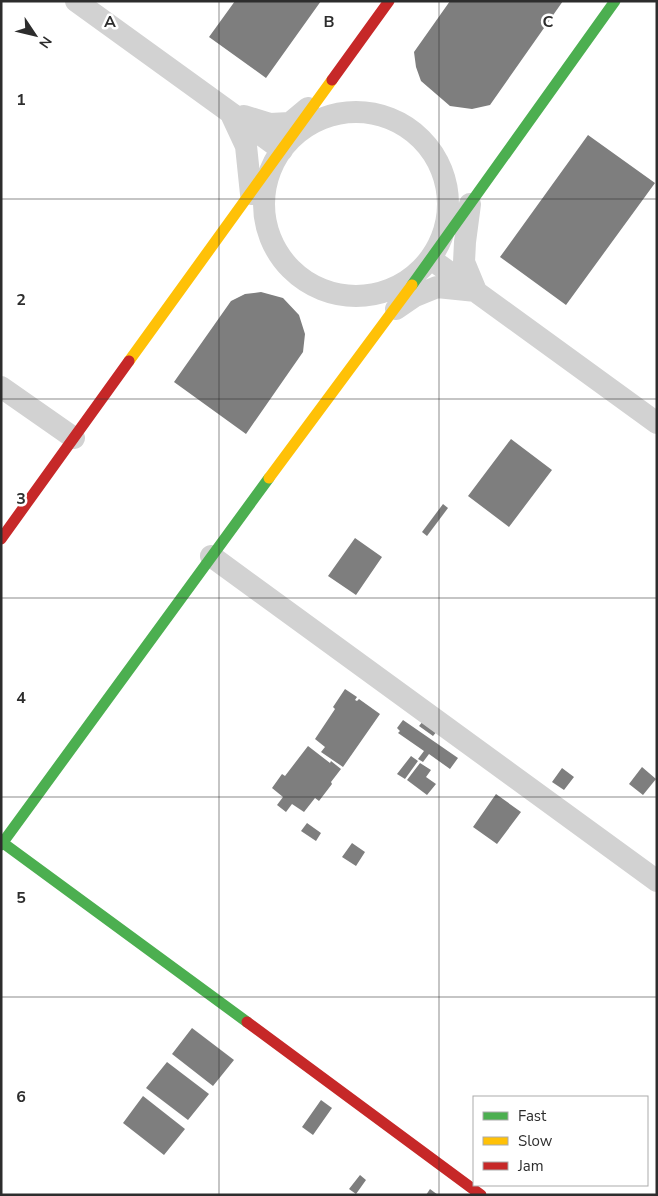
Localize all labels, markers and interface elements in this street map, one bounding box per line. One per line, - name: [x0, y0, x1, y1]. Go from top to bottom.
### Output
- north arrow: [10, 10, 60, 60]
- text: A: [104, 11, 116, 33]
- text: B: [323, 11, 335, 33]
- text: C: [543, 11, 554, 33]
- text: N: [34, 32, 56, 52]
- text: 1: [16, 89, 26, 111]
- text: 2: [16, 289, 26, 311]
- text: 3: [16, 488, 26, 510]
- text: 4: [16, 687, 26, 709]
- text: 5: [16, 887, 26, 909]
- text: 6: [16, 1086, 26, 1108]
- legend: [473, 1096, 648, 1186]
- text: Fast: [518, 1106, 547, 1126]
- text: Slow: [518, 1131, 553, 1151]
- text: Jam: [517, 1156, 544, 1176]

